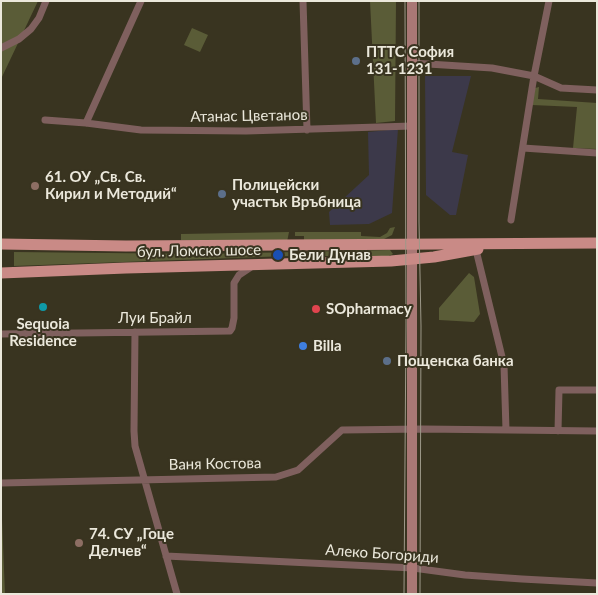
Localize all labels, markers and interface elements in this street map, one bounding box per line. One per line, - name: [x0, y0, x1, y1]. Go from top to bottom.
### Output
- place label: ПТТС София 131-1231: [366, 43, 454, 78]
- marker: ПТТС София 131-1231: [350, 55, 362, 67]
- street label: Атанас Цветанов: [190, 106, 308, 126]
- place label: 61. ОУ „Св. Св. Кирил и Методий“: [45, 168, 177, 203]
- place label: Полицейски участък Връбница: [232, 176, 361, 211]
- marker: 61. ОУ „Св. Св. Кирил и Методий“: [29, 180, 41, 192]
- marker: Полицейски участък Връбница: [216, 188, 228, 200]
- street label: бул. Ломско шосе: [137, 241, 261, 261]
- place label: Бели Дунав: [289, 246, 371, 264]
- marker: Бели Дунав: [271, 248, 285, 262]
- place label: SOpharmacy: [326, 300, 412, 318]
- marker: Sequoia Residence: [37, 301, 49, 313]
- marker: SOpharmacy: [310, 303, 322, 315]
- street label: Луи Брайл: [118, 309, 192, 327]
- place label: Sequoia Residence: [9, 315, 77, 350]
- place label: Billa: [313, 337, 342, 355]
- marker: Billa: [297, 340, 309, 352]
- place label: Пощенска банка: [397, 352, 514, 370]
- marker: Пощенска банка: [381, 355, 393, 367]
- street label: Ваня Костова: [169, 454, 261, 474]
- place label: 74. СУ „Гоце Делчев“: [89, 525, 174, 560]
- marker: 74. СУ „Гоце Делчев“: [73, 537, 85, 549]
- street label: Алеко Богориди: [325, 541, 439, 567]

